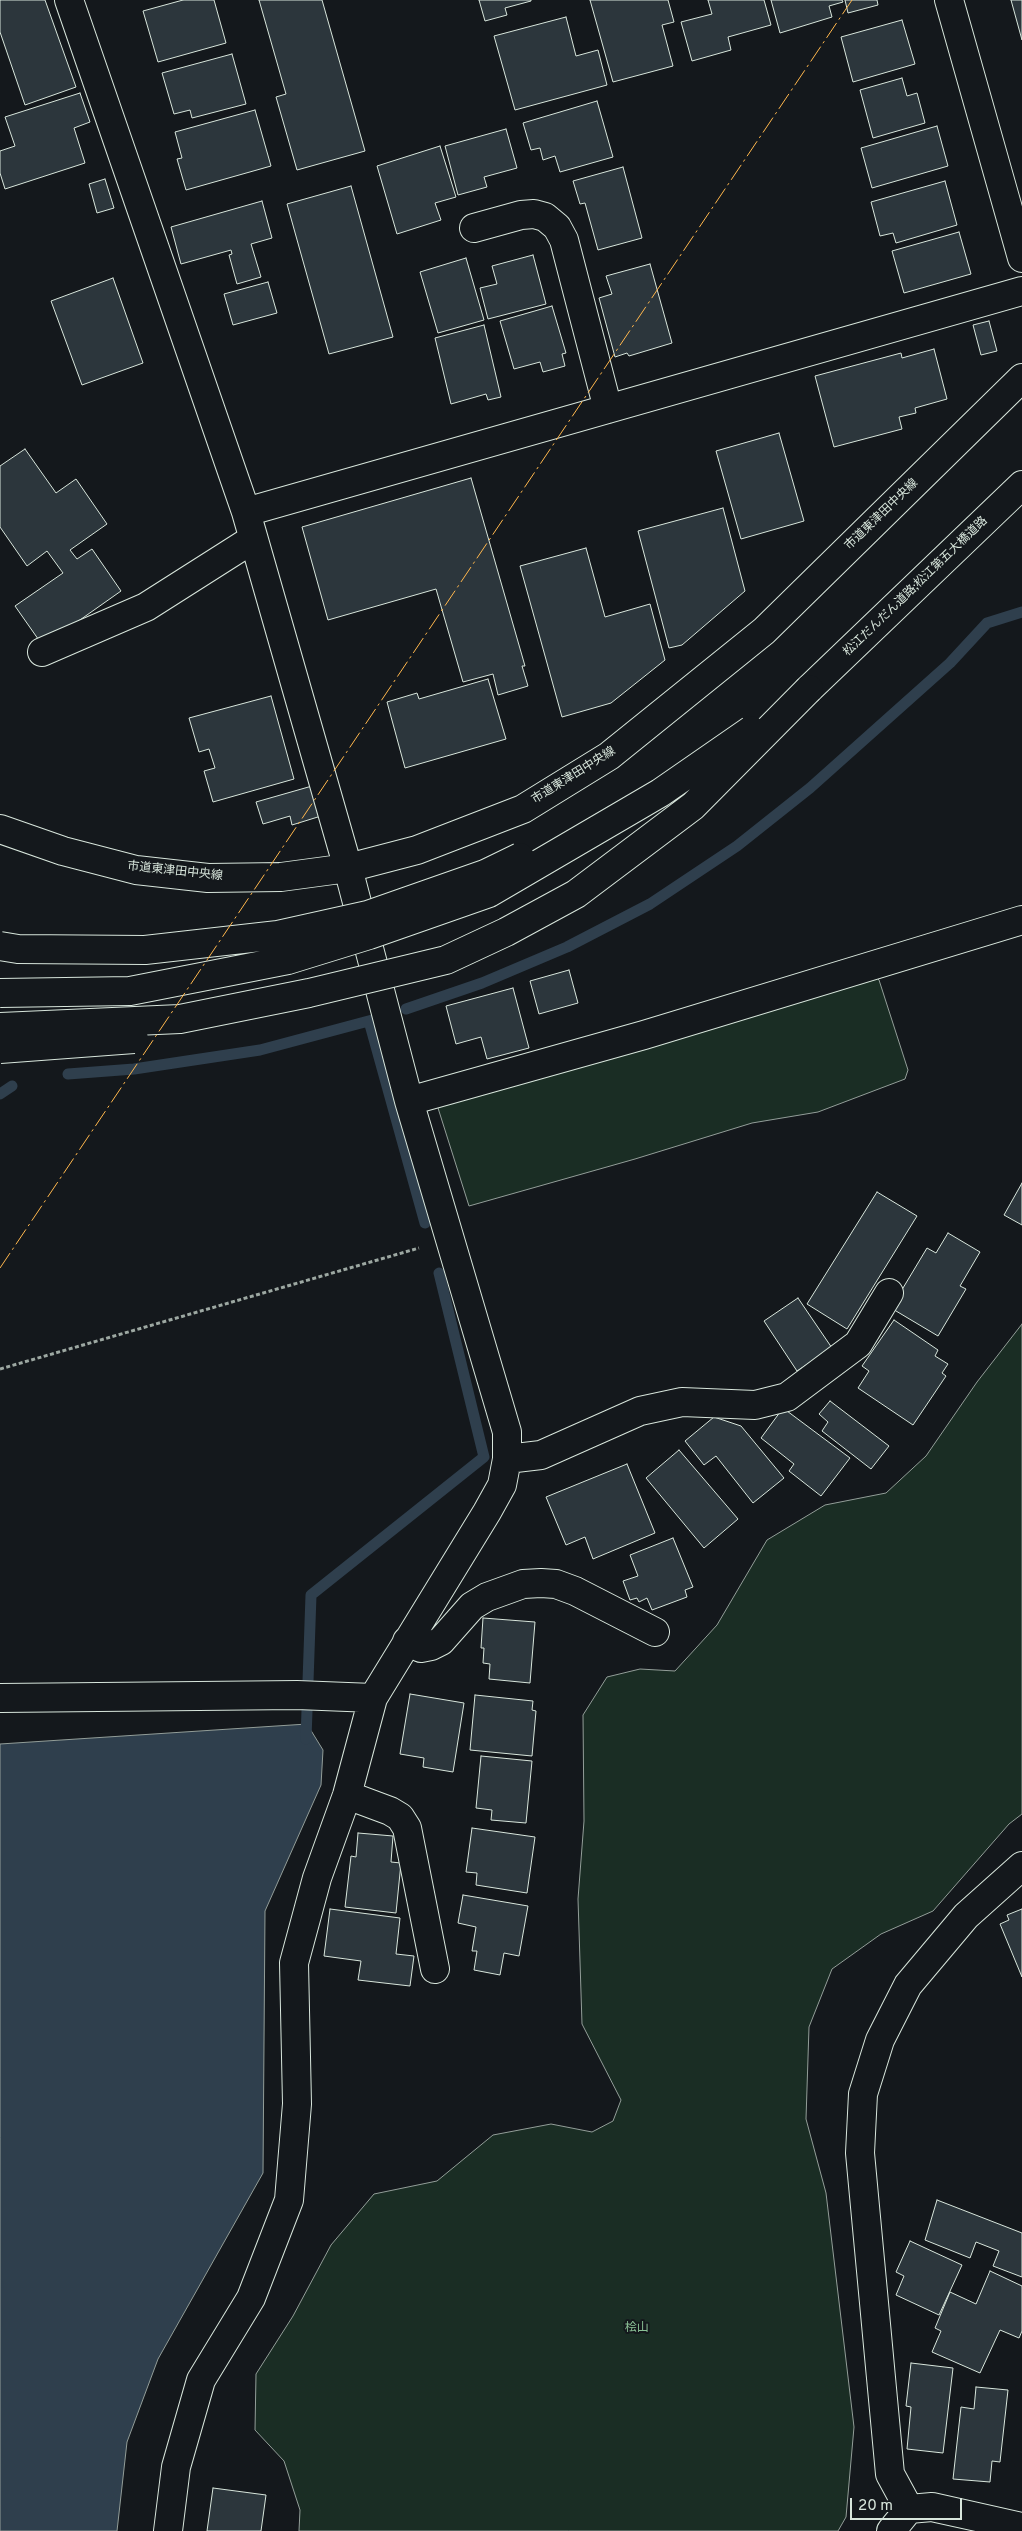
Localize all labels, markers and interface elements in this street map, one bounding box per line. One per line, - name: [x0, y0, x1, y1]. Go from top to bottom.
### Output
- street label: 市道東津田中央線: [842, 476, 922, 554]
- street label: 松江だんだん道路;松江第五大橋道路: [841, 514, 991, 660]
- street label: 市道東津田中央線: [529, 744, 619, 808]
- street label: 市道東津田中央線: [127, 860, 223, 884]
- park label: 桧山: [625, 2322, 649, 2336]
- scale bar: [852, 2488, 964, 2520]
- text: 20 m: [858, 2497, 893, 2516]

